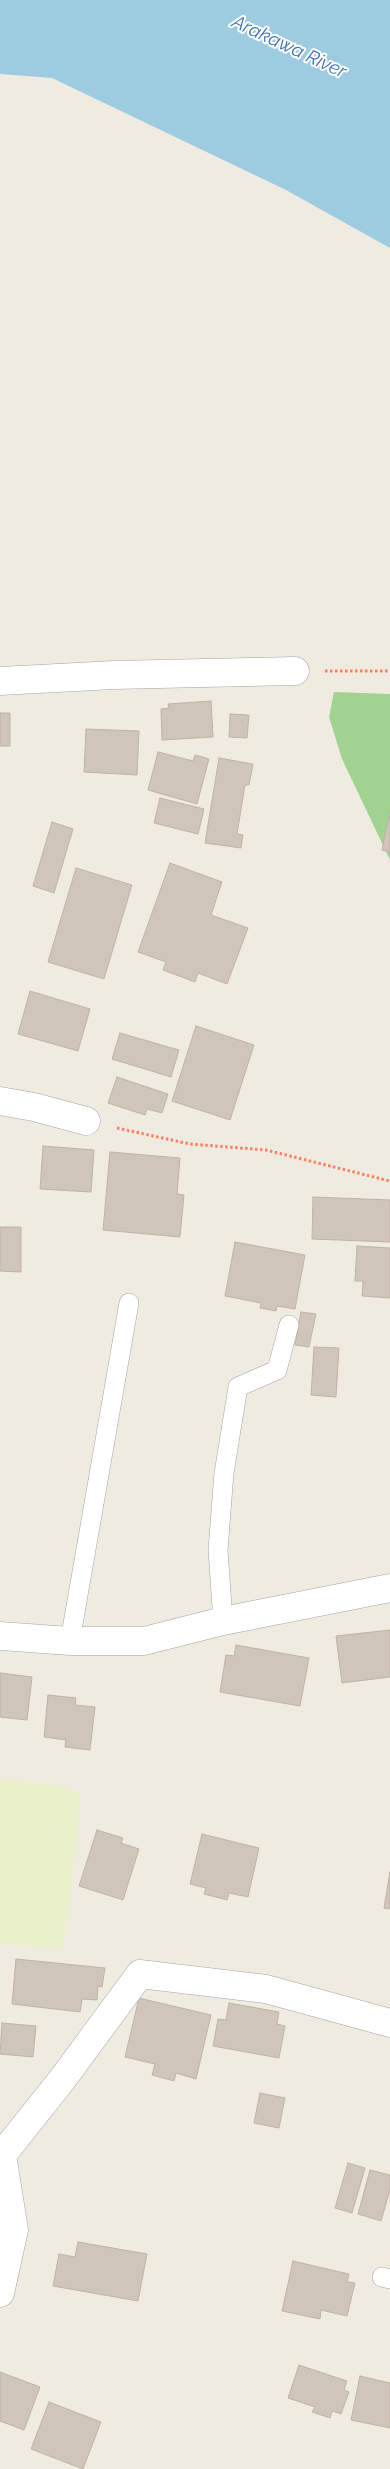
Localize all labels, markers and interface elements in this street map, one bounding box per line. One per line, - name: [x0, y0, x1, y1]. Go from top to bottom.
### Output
- water label: Arakawa River: [228, 11, 350, 83]

